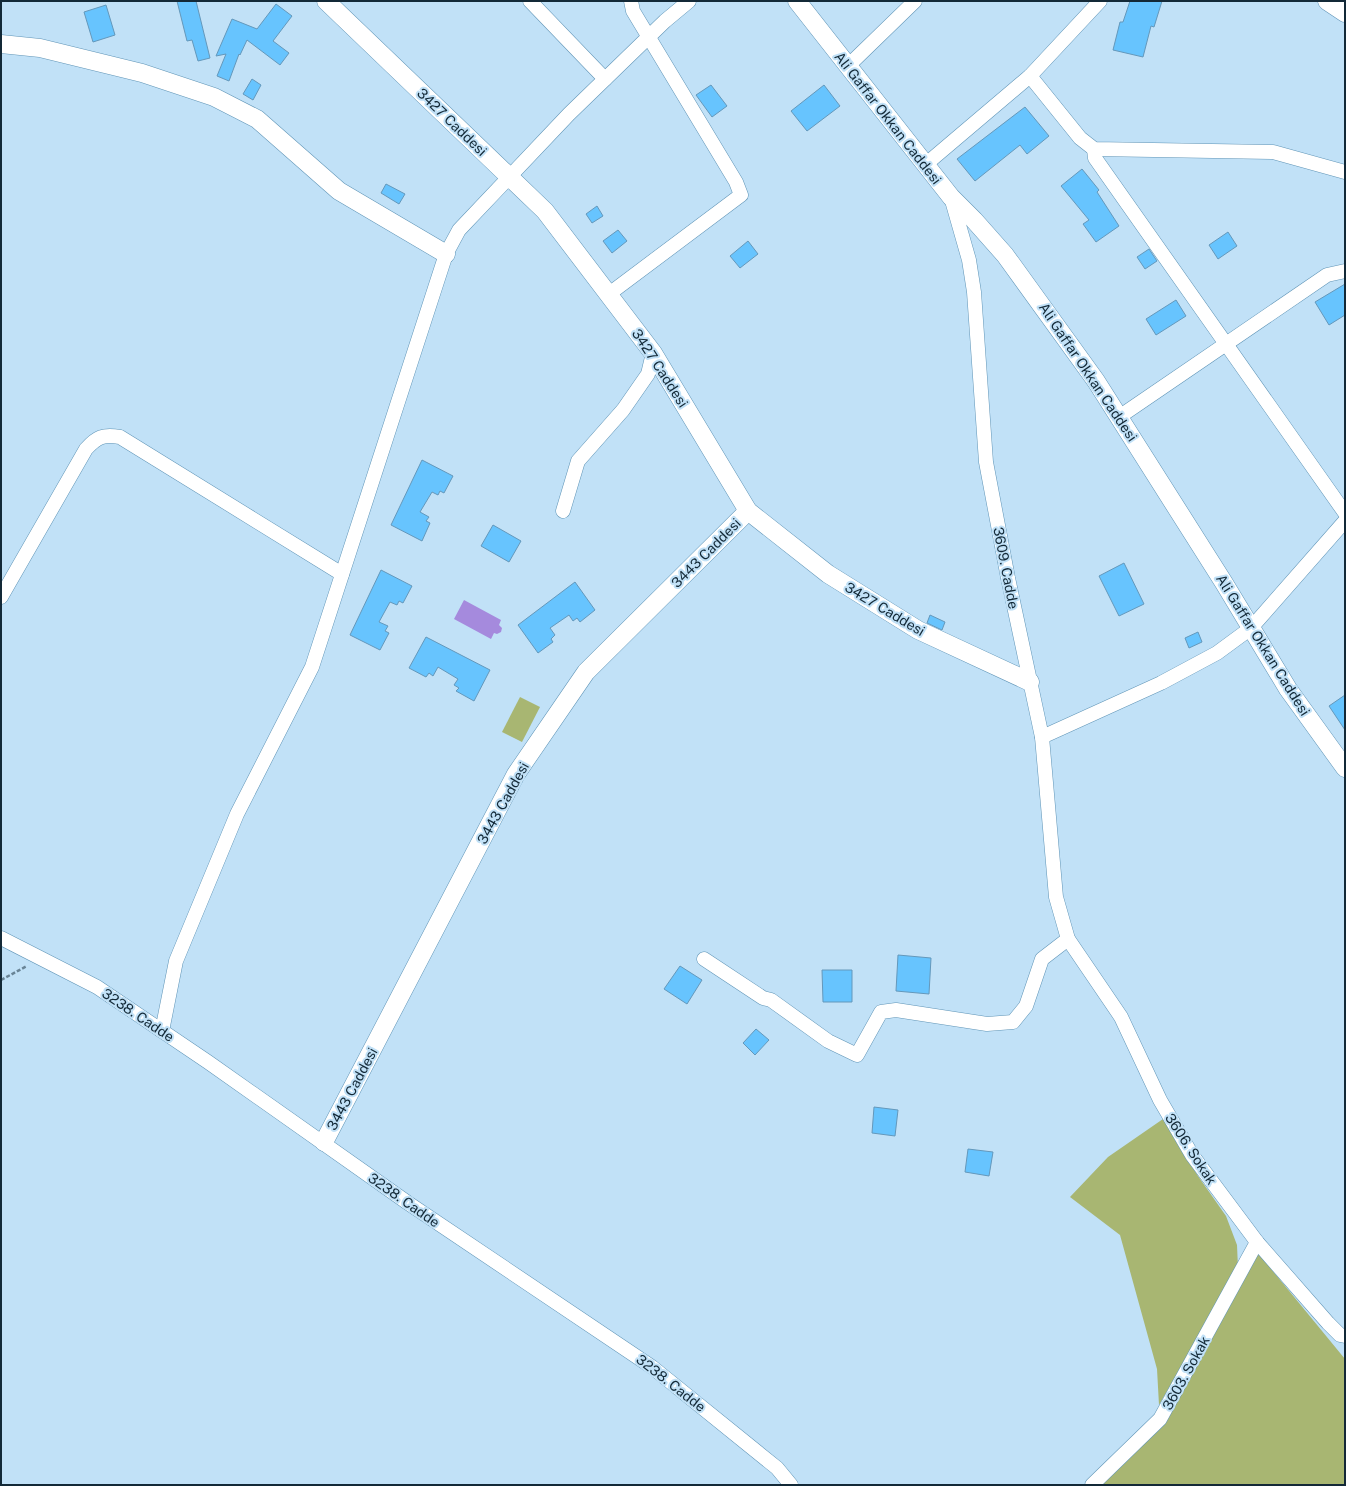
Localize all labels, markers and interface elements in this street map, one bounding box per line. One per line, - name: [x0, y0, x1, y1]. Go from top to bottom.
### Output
- street label: Ali Gaffar Okkan Caddesi: [831, 49, 945, 187]
- street label: 3427 Caddesi: [414, 85, 490, 159]
- street label: Ali Gaffar Okkan Caddesi: [1036, 300, 1140, 444]
- street label: 3427 Caddesi: [629, 326, 691, 410]
- street label: 3443 Caddesi: [668, 515, 744, 591]
- street label: 3609. Cadde: [990, 526, 1022, 610]
- street label: Ali Gaffar Okkan Caddesi: [1213, 571, 1313, 719]
- street label: 3427 Caddesi: [842, 579, 928, 639]
- street label: 3443 Caddesi: [474, 759, 532, 847]
- street label: 3238. Cadde: [99, 985, 177, 1045]
- street label: 3443 Caddesi: [324, 1045, 380, 1133]
- street label: 3606. Sokak: [1162, 1110, 1220, 1188]
- street label: 3238. Cadde: [365, 1170, 443, 1230]
- street label: 3603. Sokak: [1159, 1333, 1213, 1413]
- street label: 3238. Cadde: [633, 1351, 709, 1415]

